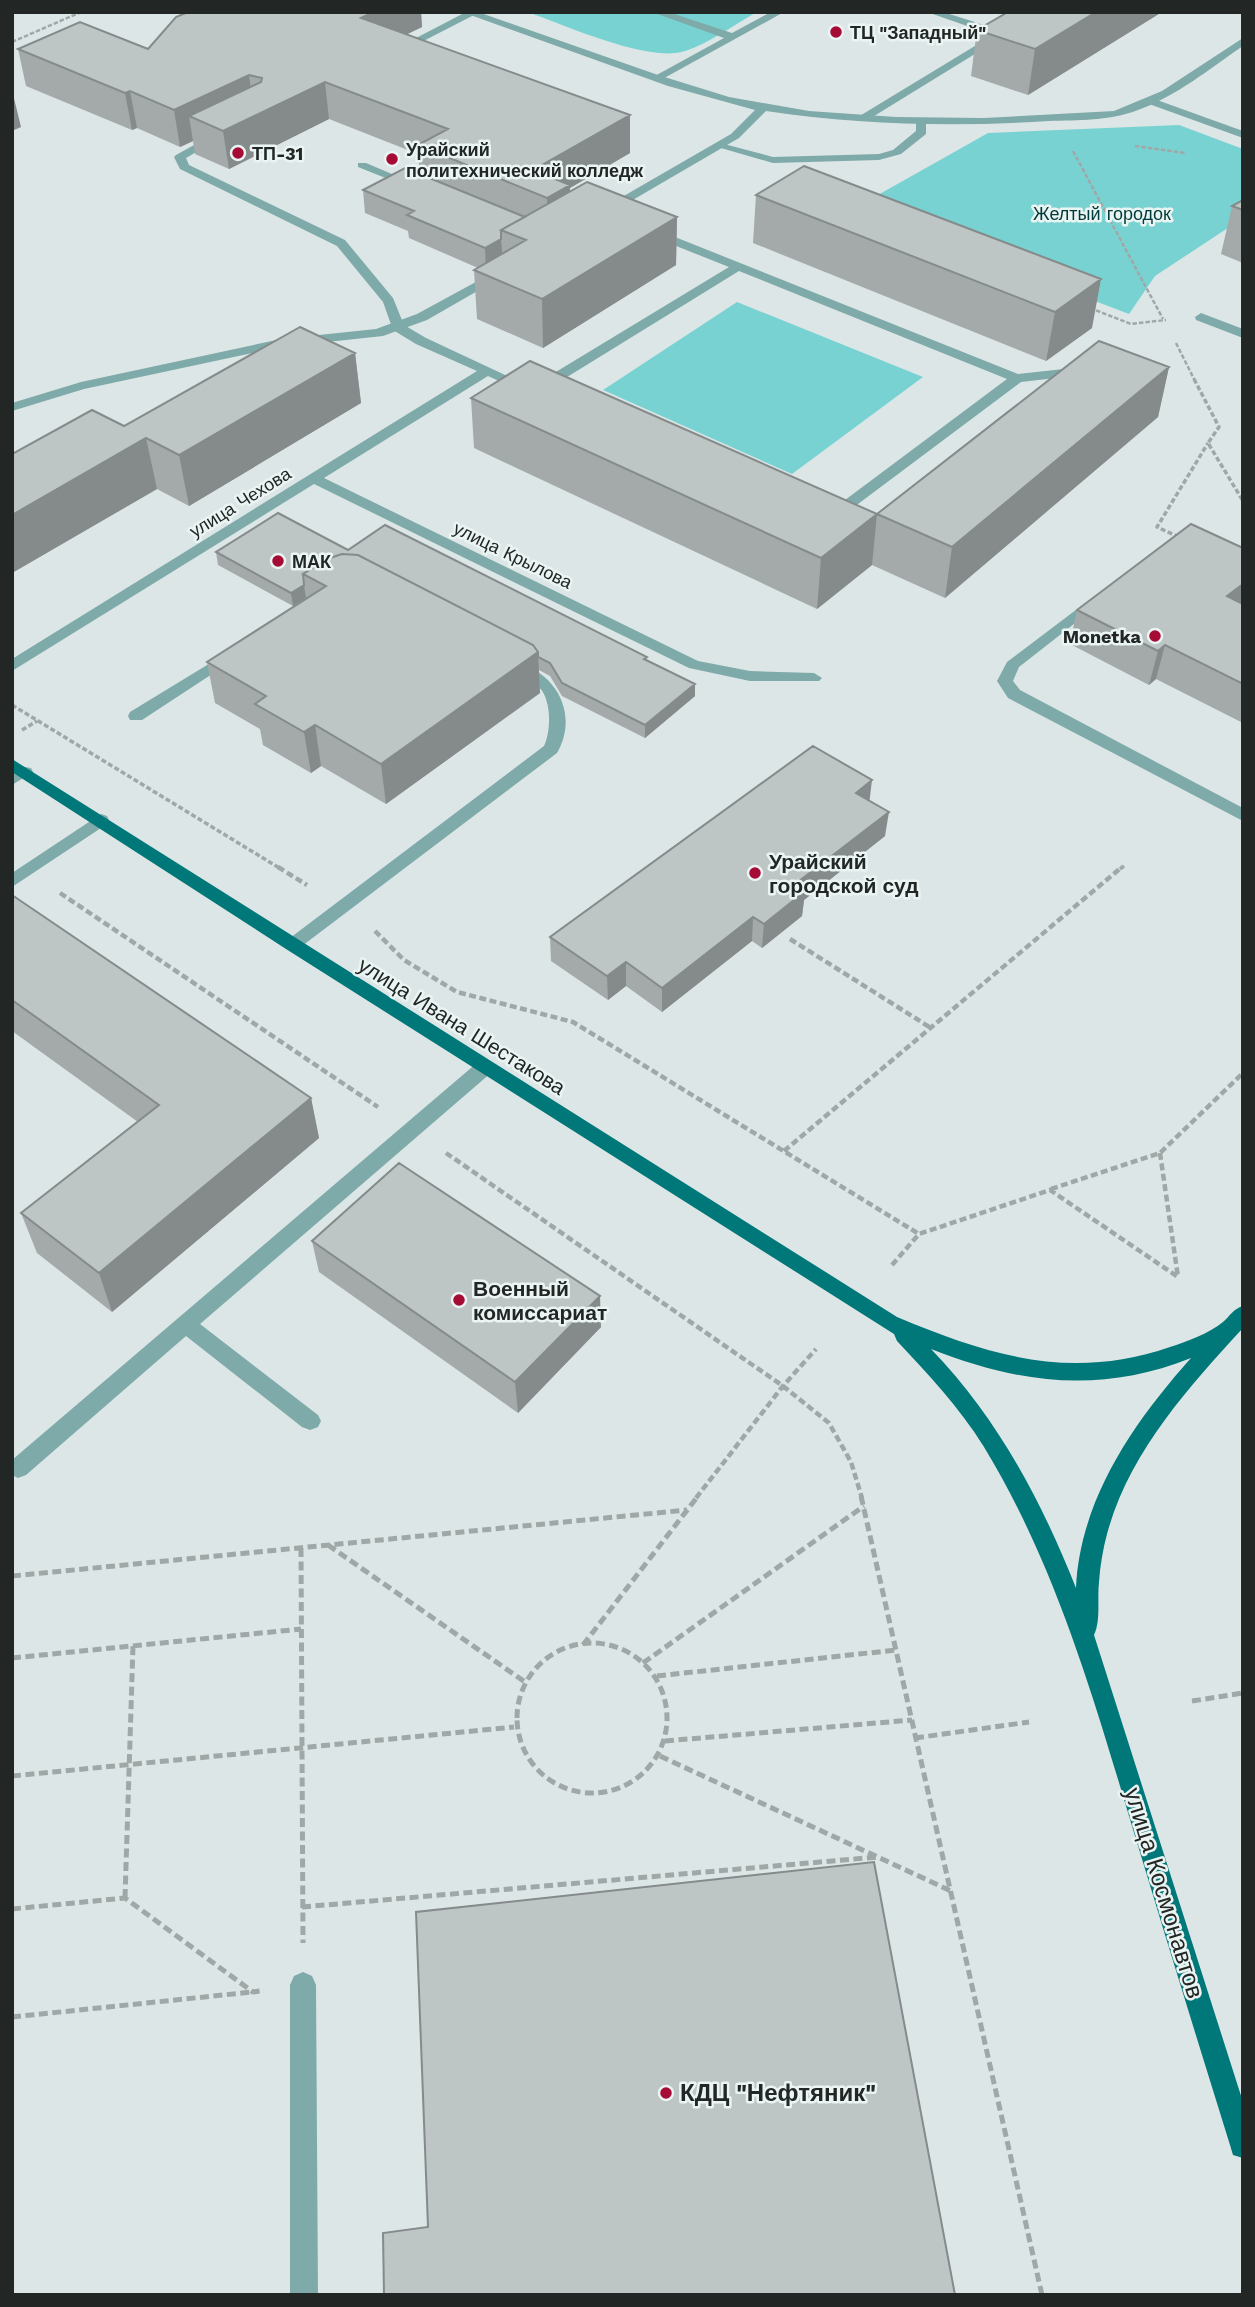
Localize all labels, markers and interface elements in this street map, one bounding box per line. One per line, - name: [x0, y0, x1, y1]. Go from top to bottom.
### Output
- place label: ТЦ "Западный": [850, 22, 986, 43]
- marker: ТЦ "Западный": [828, 24, 844, 40]
- place label: Урайский политехнический колледж: [406, 139, 643, 181]
- place label: ТП-31: [252, 143, 303, 164]
- marker: ТП-31: [230, 145, 246, 161]
- marker: Урайский политехнический колледж: [384, 151, 400, 167]
- park label: Желтый городок: [1033, 203, 1171, 224]
- street label: улица Чехова: [185, 462, 295, 541]
- street label: улица Крылова: [450, 517, 577, 593]
- place label: МАК: [292, 551, 332, 572]
- marker: МАК: [270, 553, 286, 569]
- place label: Monetka: [1063, 626, 1142, 647]
- marker: Monetka: [1147, 628, 1163, 644]
- place label: Урайский городской суд: [769, 849, 919, 898]
- marker: Урайский городской суд: [747, 865, 763, 881]
- street label: улица Ивана Шестакова: [354, 952, 570, 1100]
- place label: Военный комиссариат: [473, 1276, 607, 1325]
- marker: Военный комиссариат: [451, 1292, 467, 1308]
- street label: улица Космонавтов: [1119, 1784, 1209, 2002]
- place label: КДЦ "Нефтяник": [680, 2079, 876, 2107]
- marker: КДЦ "Нефтяник": [658, 2085, 674, 2101]

